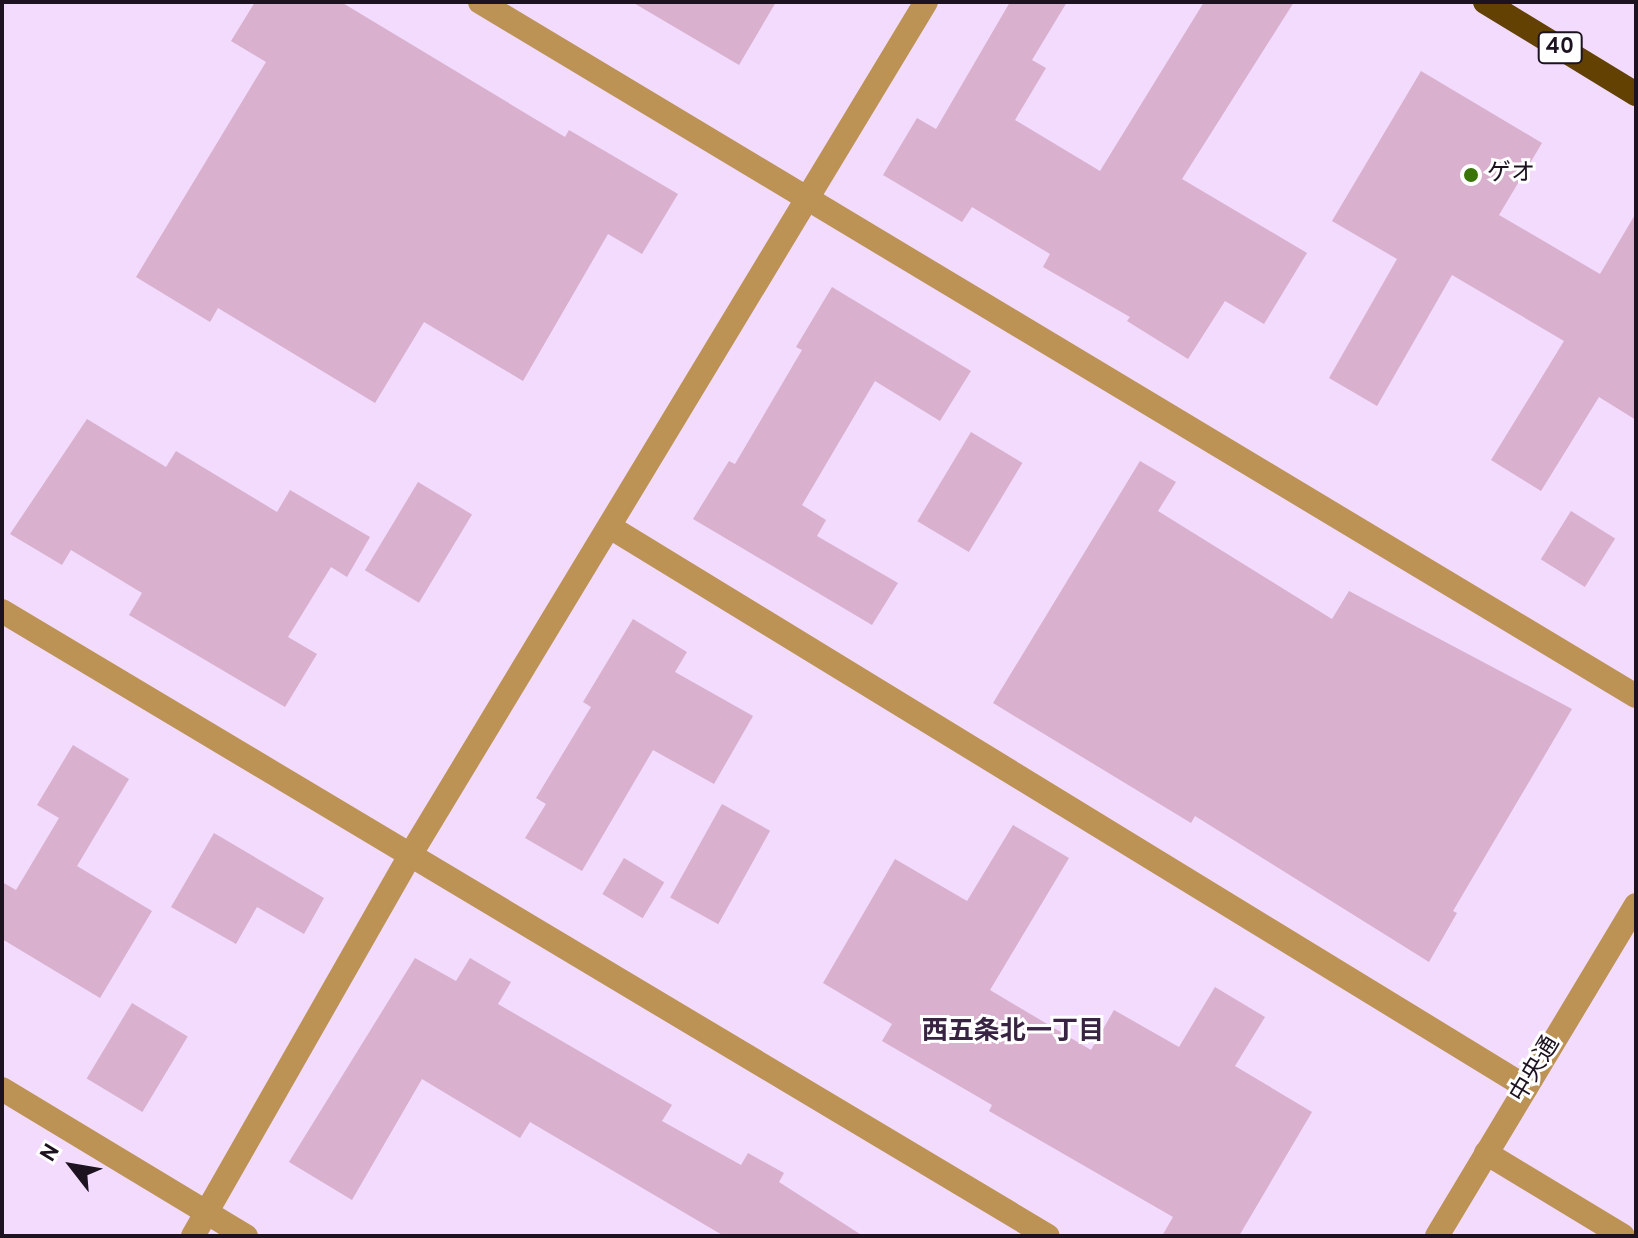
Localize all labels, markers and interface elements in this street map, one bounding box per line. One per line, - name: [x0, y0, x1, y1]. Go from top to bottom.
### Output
- road number: 40: [1536, 30, 1584, 66]
- place label: ゲオ: [1487, 161, 1535, 189]
- marker: ゲオ: [1462, 166, 1480, 184]
- district label: 西五条北一丁目: [922, 1017, 1104, 1049]
- street label: 中央通: [1505, 1032, 1567, 1108]
- north arrow: [32, 1126, 112, 1206]
- text: N: [35, 1140, 67, 1167]

